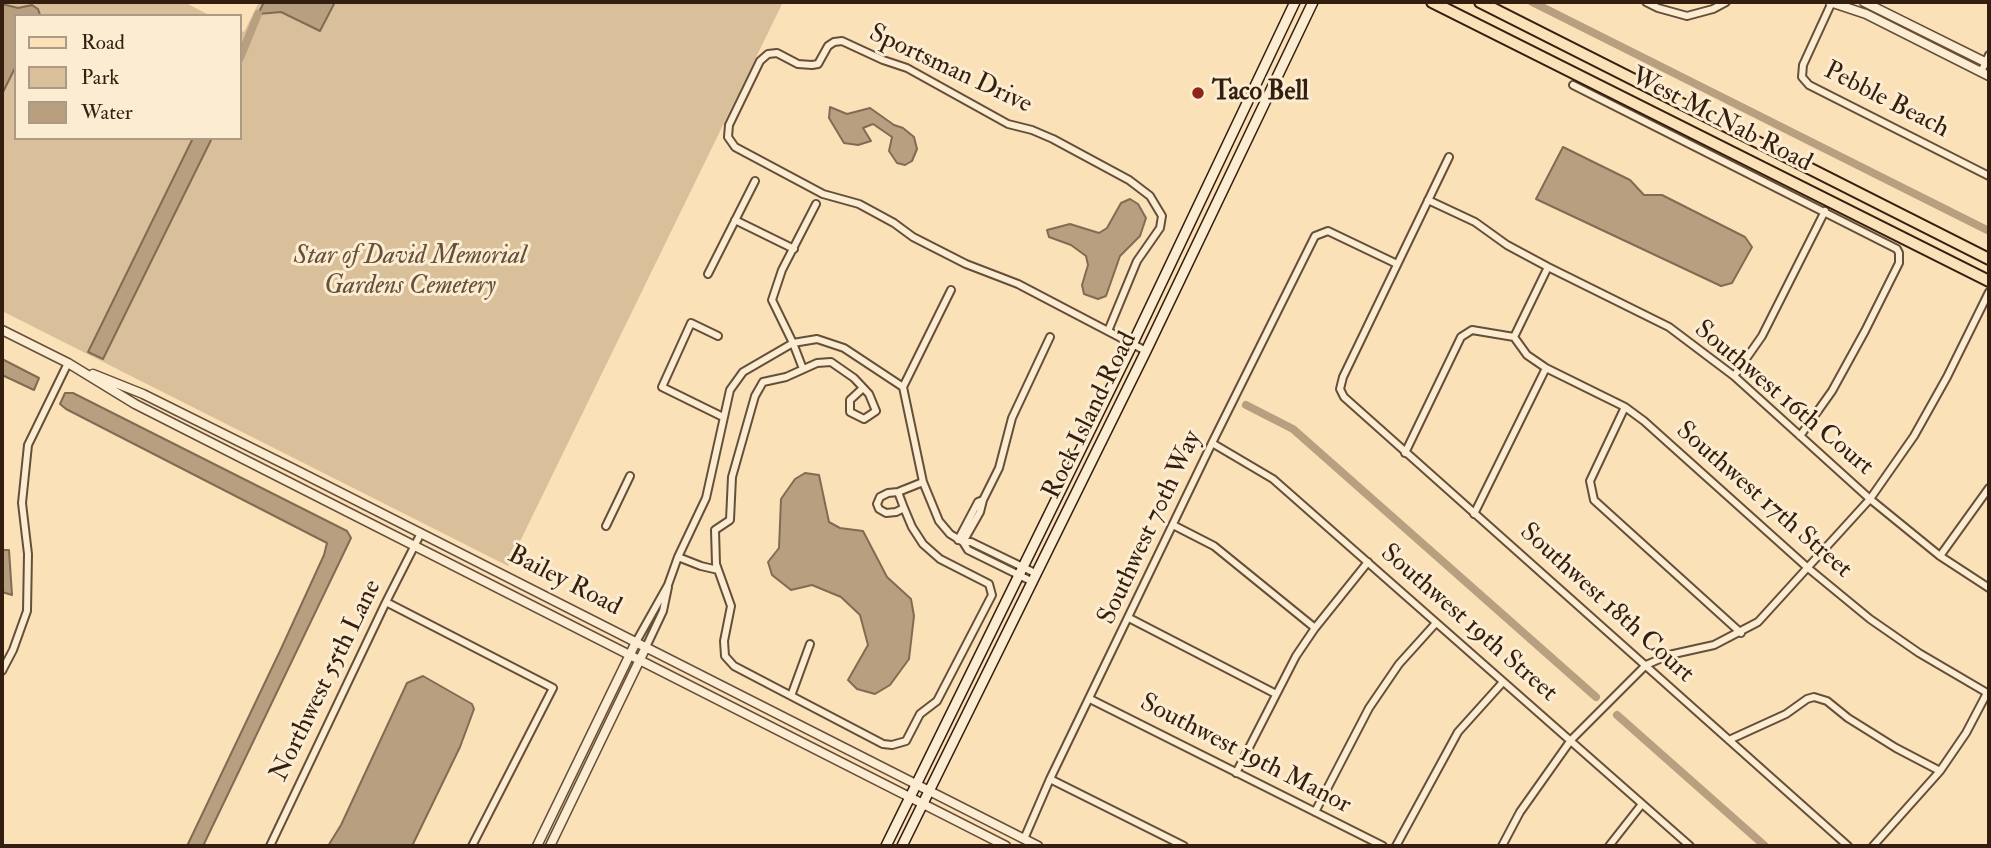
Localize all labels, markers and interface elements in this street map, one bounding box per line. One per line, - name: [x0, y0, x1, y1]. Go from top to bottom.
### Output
- legend: [14, 14, 242, 140]
- street label: Sportsman Drive: [863, 19, 1037, 121]
- text: Road: [81, 29, 125, 56]
- street label: Pebble Beach: [1818, 56, 1954, 146]
- street label: West McNab Road: [1625, 62, 1817, 180]
- text: Park: [81, 64, 119, 91]
- place label: Taco Bell: [1212, 77, 1309, 109]
- marker: Taco Bell: [1190, 85, 1206, 101]
- text: Water: [81, 99, 133, 126]
- park label: Star of David Memorial Gardens Cemetery: [294, 241, 526, 302]
- street label: Southwest 16th Court: [1687, 315, 1879, 483]
- street label: Rock Island Road: [1037, 327, 1145, 505]
- street label: Southwest 17th Street: [1669, 416, 1857, 586]
- street label: Southwest 70th Way: [1092, 426, 1210, 630]
- street label: Southwest 18th Court: [1512, 518, 1700, 690]
- street label: Southwest 19th Street: [1373, 539, 1563, 709]
- street label: Bailey Road: [502, 540, 626, 624]
- street label: Northwest 55th Lane: [265, 575, 389, 787]
- street label: Southwest 19th Manor: [1134, 688, 1356, 822]

